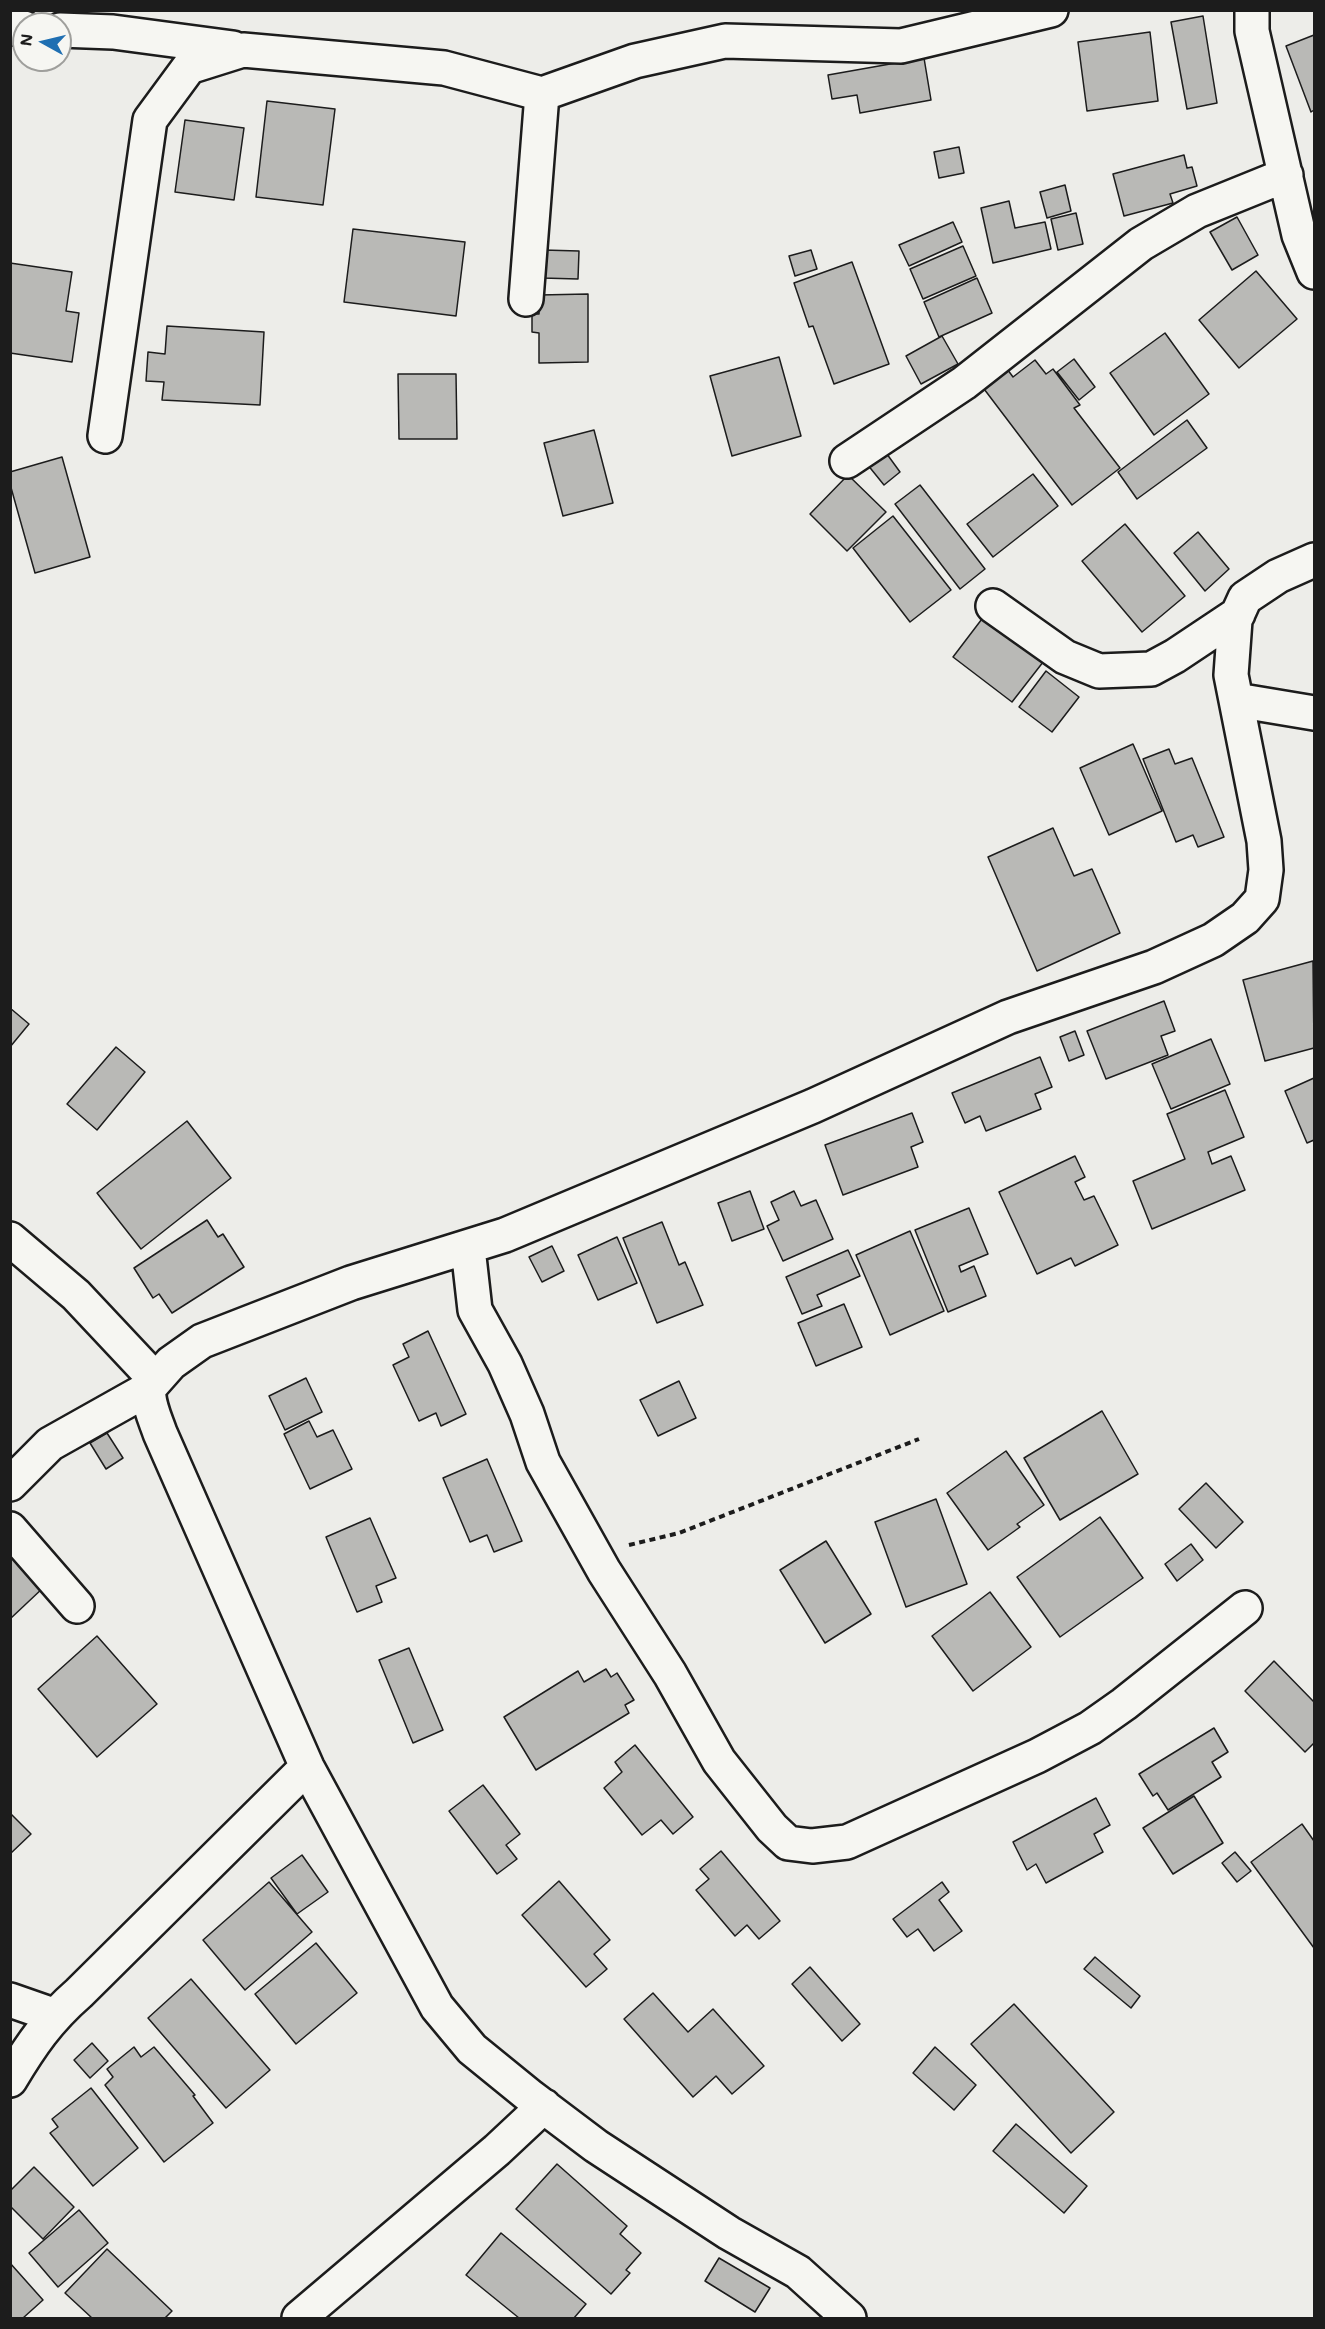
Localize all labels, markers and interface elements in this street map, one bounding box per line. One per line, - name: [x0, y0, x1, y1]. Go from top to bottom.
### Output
- north arrow: [12, 12, 72, 72]
- text: N: [14, 32, 37, 47]

